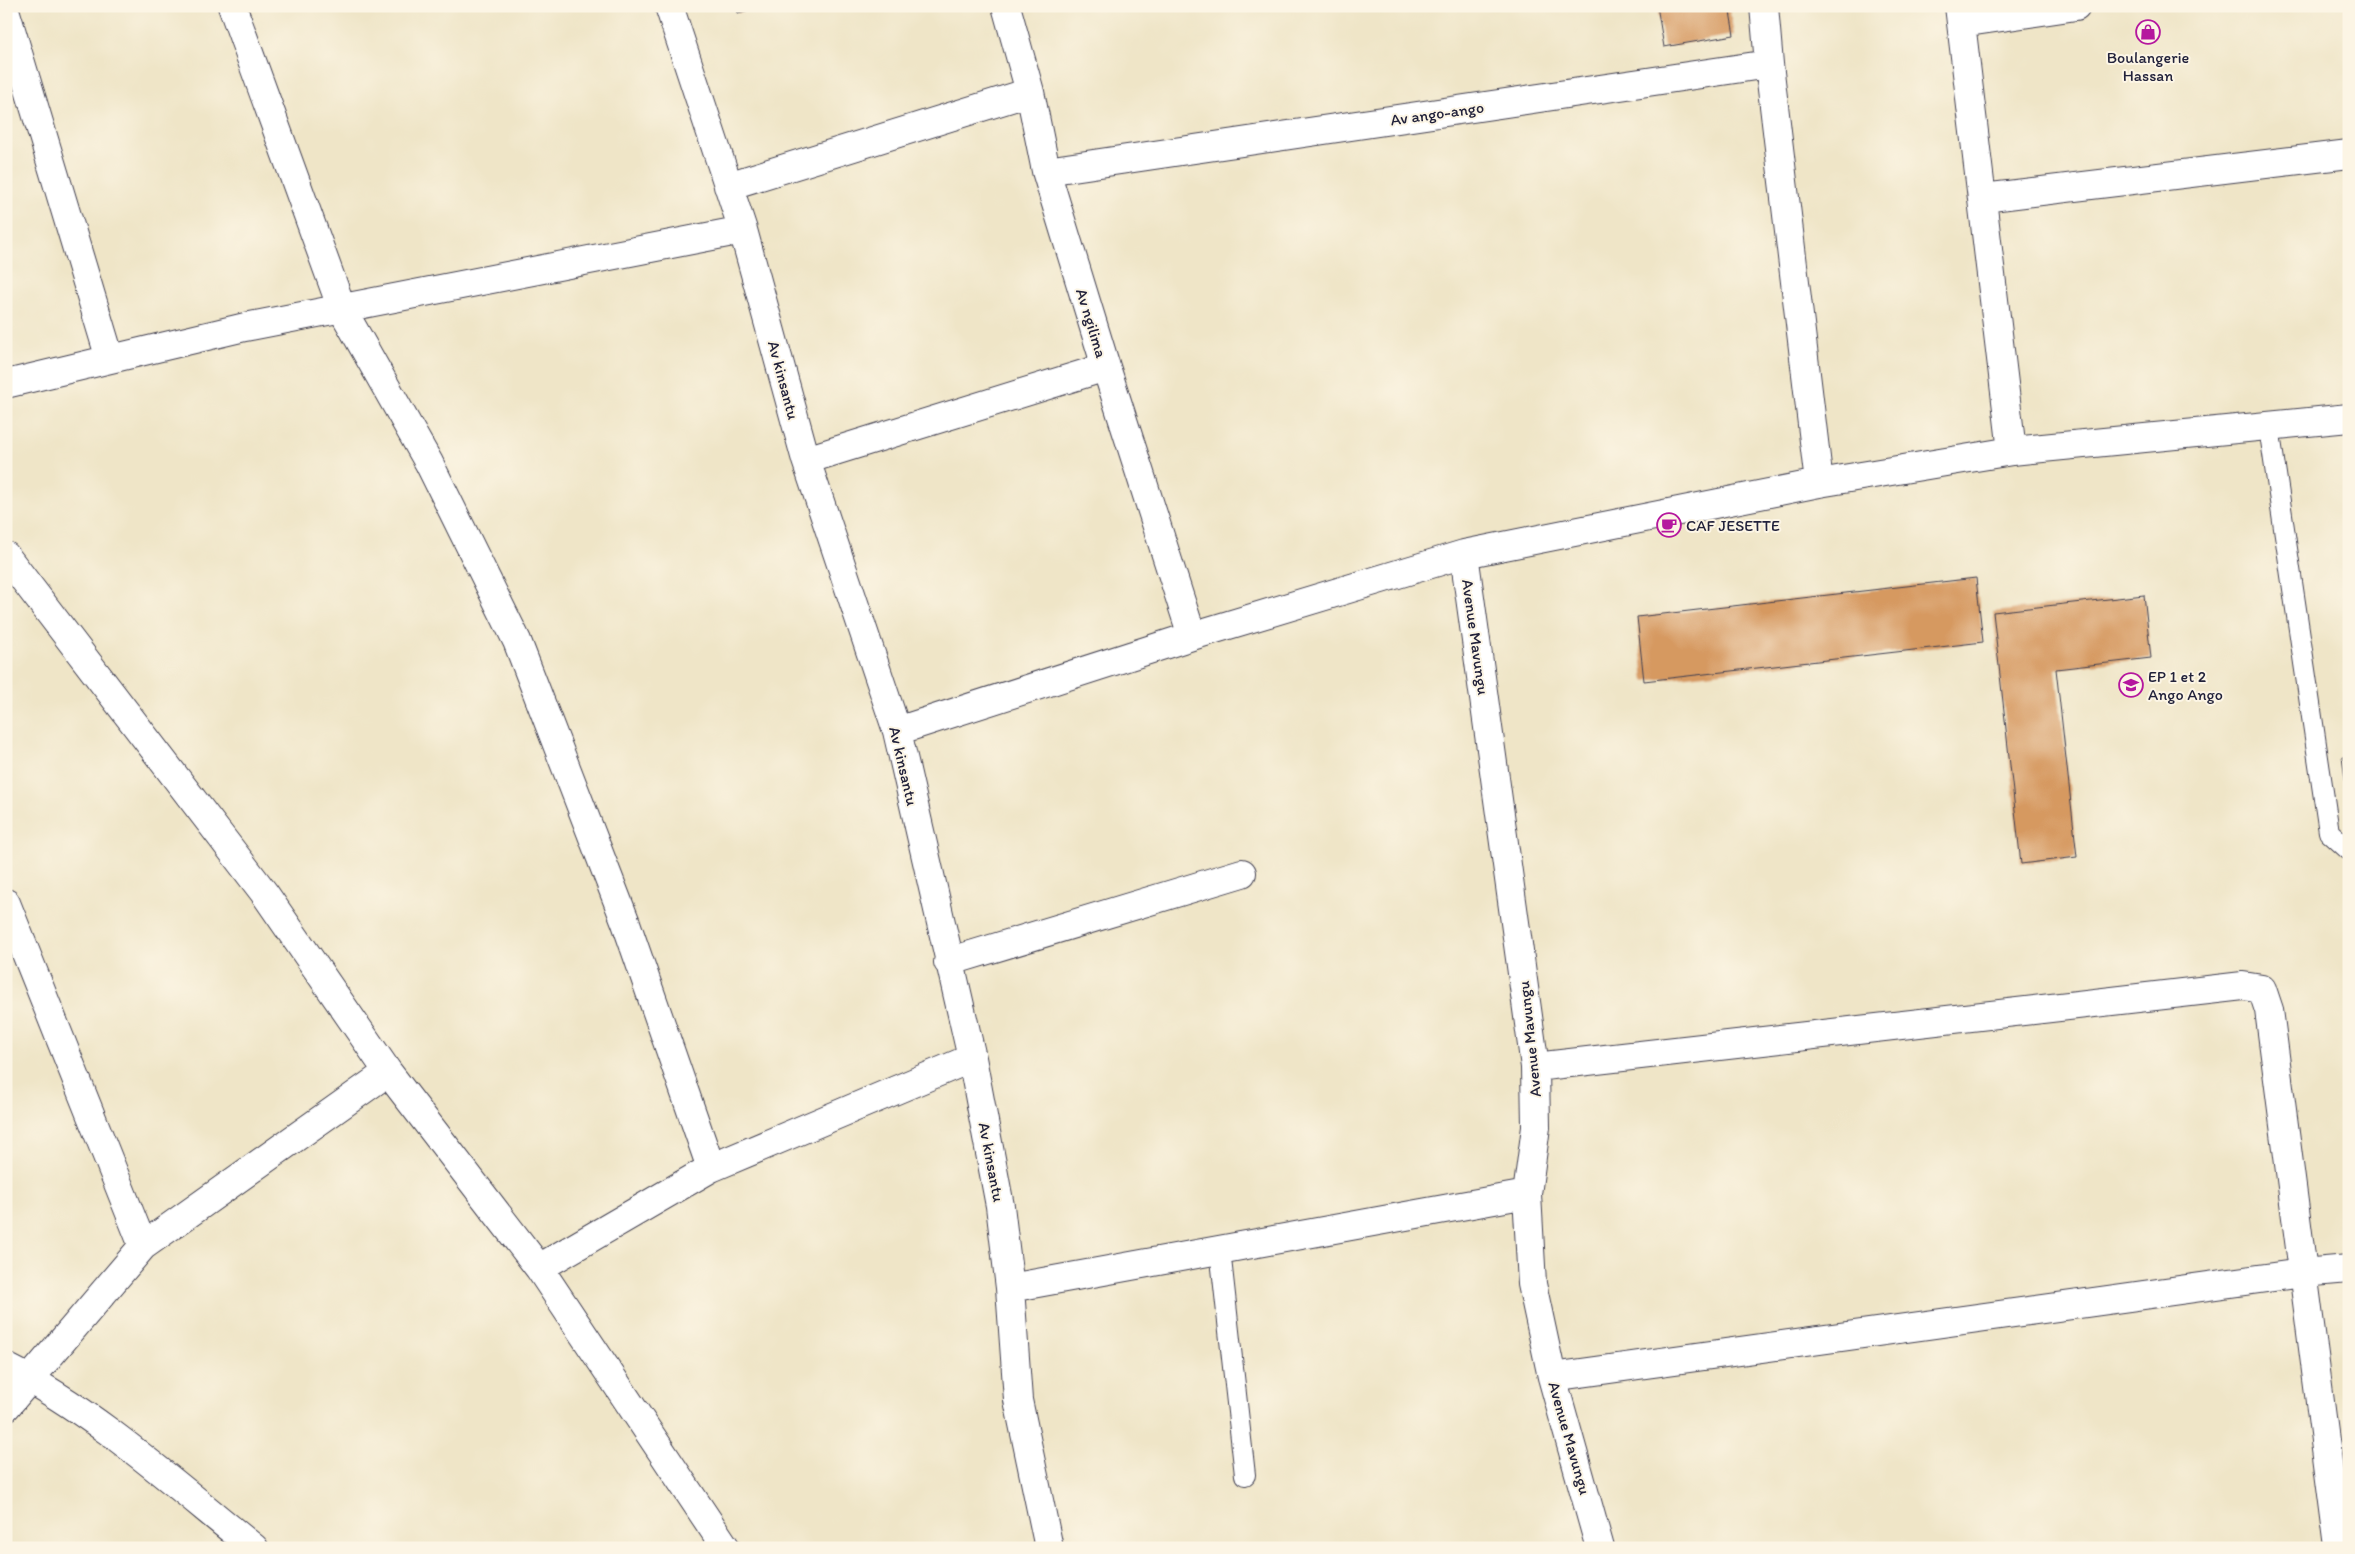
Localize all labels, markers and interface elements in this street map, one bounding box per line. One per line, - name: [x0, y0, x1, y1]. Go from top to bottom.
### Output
- shop icon: Boulangerie Hassan: [2135, 19, 2161, 45]
- place label: Boulangerie Hassan: [2107, 48, 2190, 85]
- street label: Av ango-ango: [1389, 98, 1485, 129]
- street label: Av ngilima: [1072, 286, 1111, 361]
- street label: Av kinsantu: [764, 339, 803, 422]
- cafe icon: CAF JESETTE: [1656, 512, 1682, 538]
- place label: CAF JESETTE: [1686, 516, 1780, 535]
- street label: Avenue Mavungu: [1458, 578, 1493, 696]
- place label: EP 1 et 2 Ango Ango: [2148, 667, 2223, 704]
- school or university icon: EP 1 et 2 Ango Ango: [2118, 672, 2144, 698]
- street label: Av kinsantu: [885, 725, 922, 808]
- street label: Avenue Mavungu: [1514, 980, 1545, 1098]
- street label: Av kinsantu: [974, 1121, 1009, 1204]
- street label: Avenue Mavungu: [1544, 1379, 1595, 1497]

